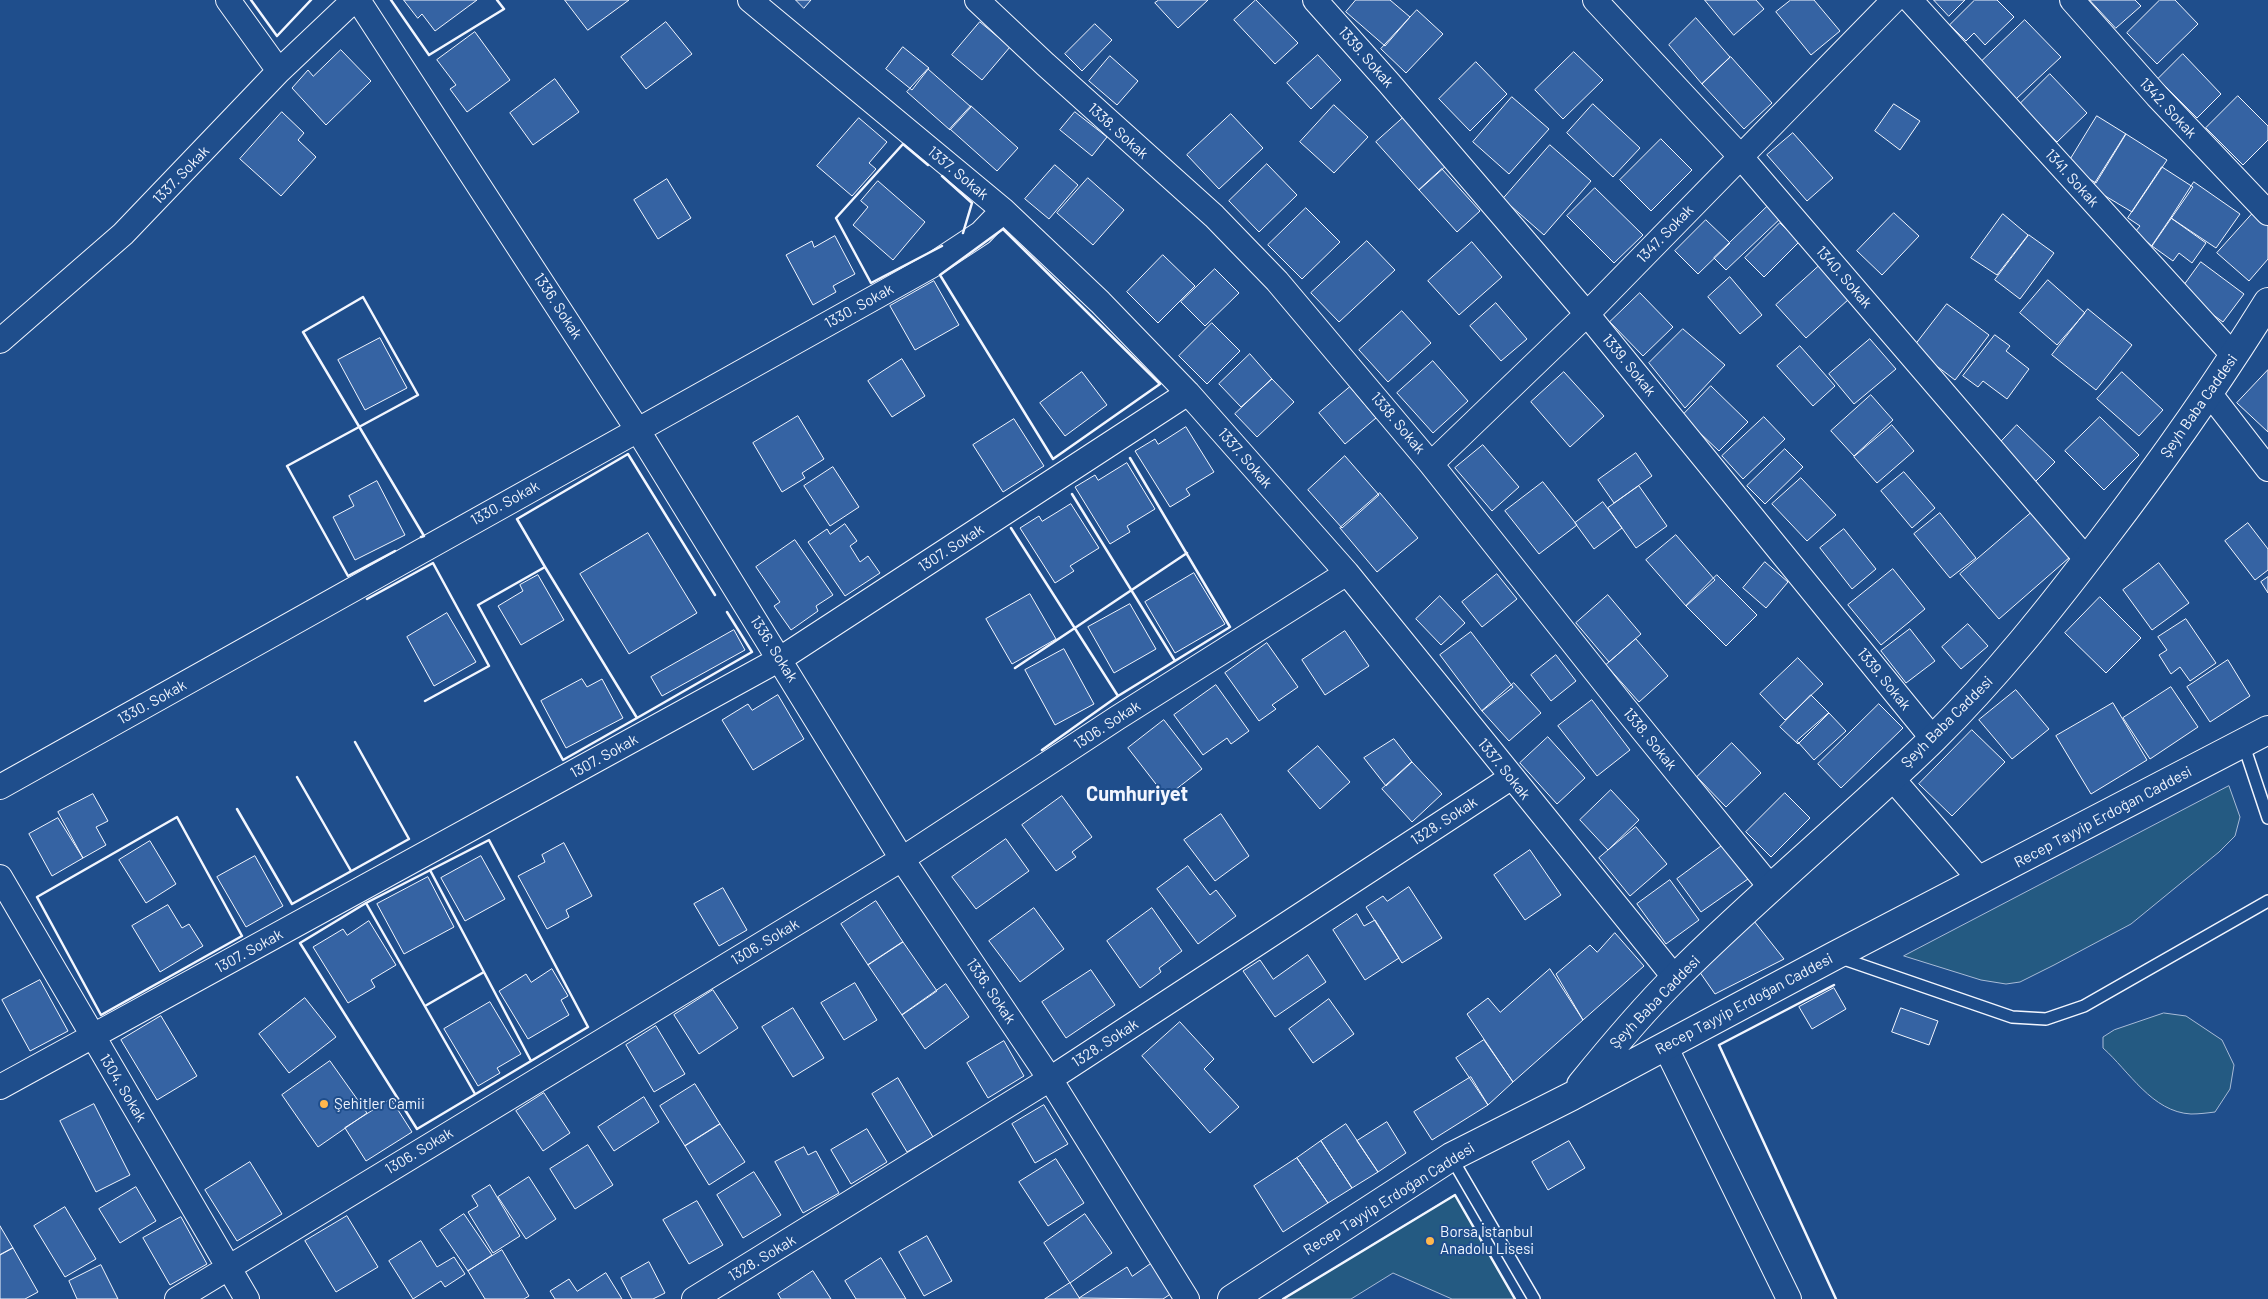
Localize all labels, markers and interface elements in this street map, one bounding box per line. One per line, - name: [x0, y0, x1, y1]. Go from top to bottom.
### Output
- street label: 1339. Sokak: [1335, 23, 1397, 91]
- street label: 1342. Sokak: [2136, 74, 2200, 142]
- street label: 1338. Sokak: [1084, 99, 1152, 163]
- street label: 1337. Sokak: [149, 142, 213, 208]
- street label: 1337. Sokak: [924, 142, 992, 204]
- street label: 1341. Sokak: [2041, 145, 2103, 211]
- street label: 1347. Sokak: [1633, 201, 1697, 267]
- street label: 1340. Sokak: [1812, 242, 1876, 312]
- street label: 1336. Sokak: [530, 270, 586, 342]
- street label: 1330. Sokak: [821, 280, 897, 332]
- street label: 1339. Sokak: [1598, 330, 1660, 400]
- street label: Şeyh Baba Caddesi: [2157, 351, 2241, 461]
- street label: 1338. Sokak: [1367, 388, 1429, 458]
- street label: 1337. Sokak: [1214, 424, 1276, 492]
- street label: 1330. Sokak: [467, 477, 543, 529]
- street label: 1307. Sokak: [915, 520, 987, 576]
- street label: 1336. Sokak: [746, 612, 802, 686]
- street label: 1339. Sokak: [1853, 644, 1915, 714]
- street label: Şeyh Baba Caddesi: [1897, 672, 1997, 772]
- street label: 1330. Sokak: [114, 676, 190, 728]
- street label: 1306. Sokak: [1070, 697, 1144, 753]
- street label: 1338. Sokak: [1619, 704, 1681, 774]
- street label: 1307. Sokak: [567, 730, 641, 782]
- street label: 1337. Sokak: [1474, 735, 1534, 803]
- street label: Recep Tayyip Erdoğan Caddesi: [2011, 762, 2195, 872]
- district label: Cumhuriyet: [1086, 782, 1188, 806]
- street label: 1328. Sokak: [1407, 793, 1481, 849]
- street label: 1306. Sokak: [728, 915, 802, 969]
- street label: 1307. Sokak: [212, 925, 286, 977]
- street label: Recep Tayyip Erdoğan Caddesi: [1652, 949, 1836, 1059]
- street label: Şeyh Baba Caddesi: [1606, 952, 1704, 1052]
- street label: 1336. Sokak: [963, 955, 1019, 1027]
- street label: 1328. Sokak: [1068, 1015, 1142, 1071]
- street label: 1304. Sokak: [96, 1051, 150, 1125]
- place label: Şehitler Camii: [334, 1095, 425, 1113]
- marker: Şehitler Camii: [318, 1098, 330, 1110]
- street label: 1306. Sokak: [382, 1124, 456, 1178]
- street label: Recep Tayyip Erdoğan Caddesi: [1300, 1139, 1478, 1259]
- place label: Borsa İstanbul Anadolu Lisesi: [1440, 1223, 1534, 1258]
- street label: 1328. Sokak: [725, 1231, 799, 1285]
- marker: Borsa İstanbul Anadolu Lisesi: [1424, 1235, 1436, 1247]

